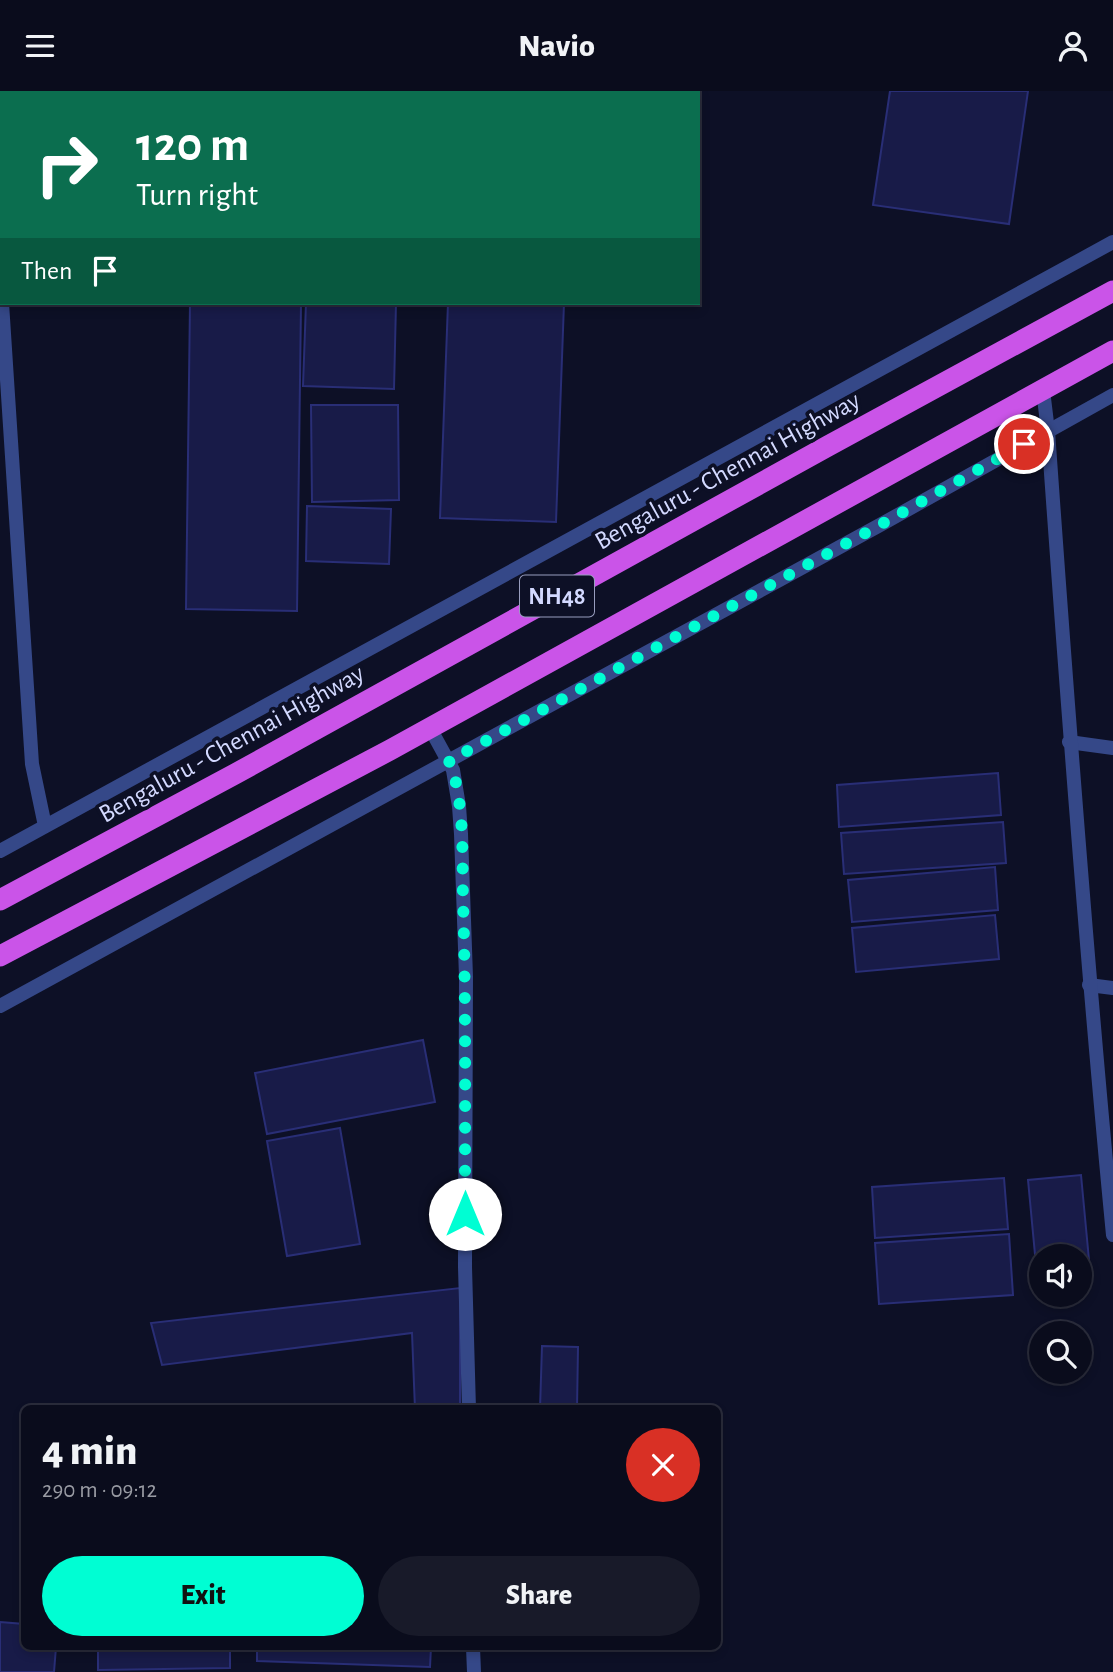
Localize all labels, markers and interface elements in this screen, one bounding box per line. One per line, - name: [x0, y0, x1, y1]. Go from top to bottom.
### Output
- icon: menu: [21, 27, 59, 65]
- icon: person: [1054, 27, 1092, 65]
- text: Navio: [518, 30, 595, 62]
- icon: right: [21, 119, 112, 210]
- text: 120 m: [136, 121, 249, 170]
- text: Turn right: [136, 179, 258, 211]
- icon: arrive: [86, 252, 124, 290]
- text: Then: [21, 258, 72, 284]
- street label: Bengaluru - Chennai Highway: [590, 387, 865, 555]
- pin: [994, 414, 1054, 474]
- icon: arrive: [1005, 425, 1043, 463]
- road number: NH48: [520, 575, 594, 617]
- street label: Bengaluru - Chennai Highway: [94, 660, 369, 828]
- position arrow: [428, 1177, 502, 1251]
- map controls: [1029, 1244, 1092, 1384]
- button: sound: [1029, 1244, 1092, 1307]
- button: search: [1029, 1321, 1092, 1384]
- button: close: [626, 1428, 700, 1502]
- text: 4 min: [42, 1430, 138, 1472]
- text: 290 m · 09:12: [42, 1479, 157, 1502]
- button: Exit: [42, 1556, 364, 1636]
- button: Share: [378, 1556, 700, 1636]

